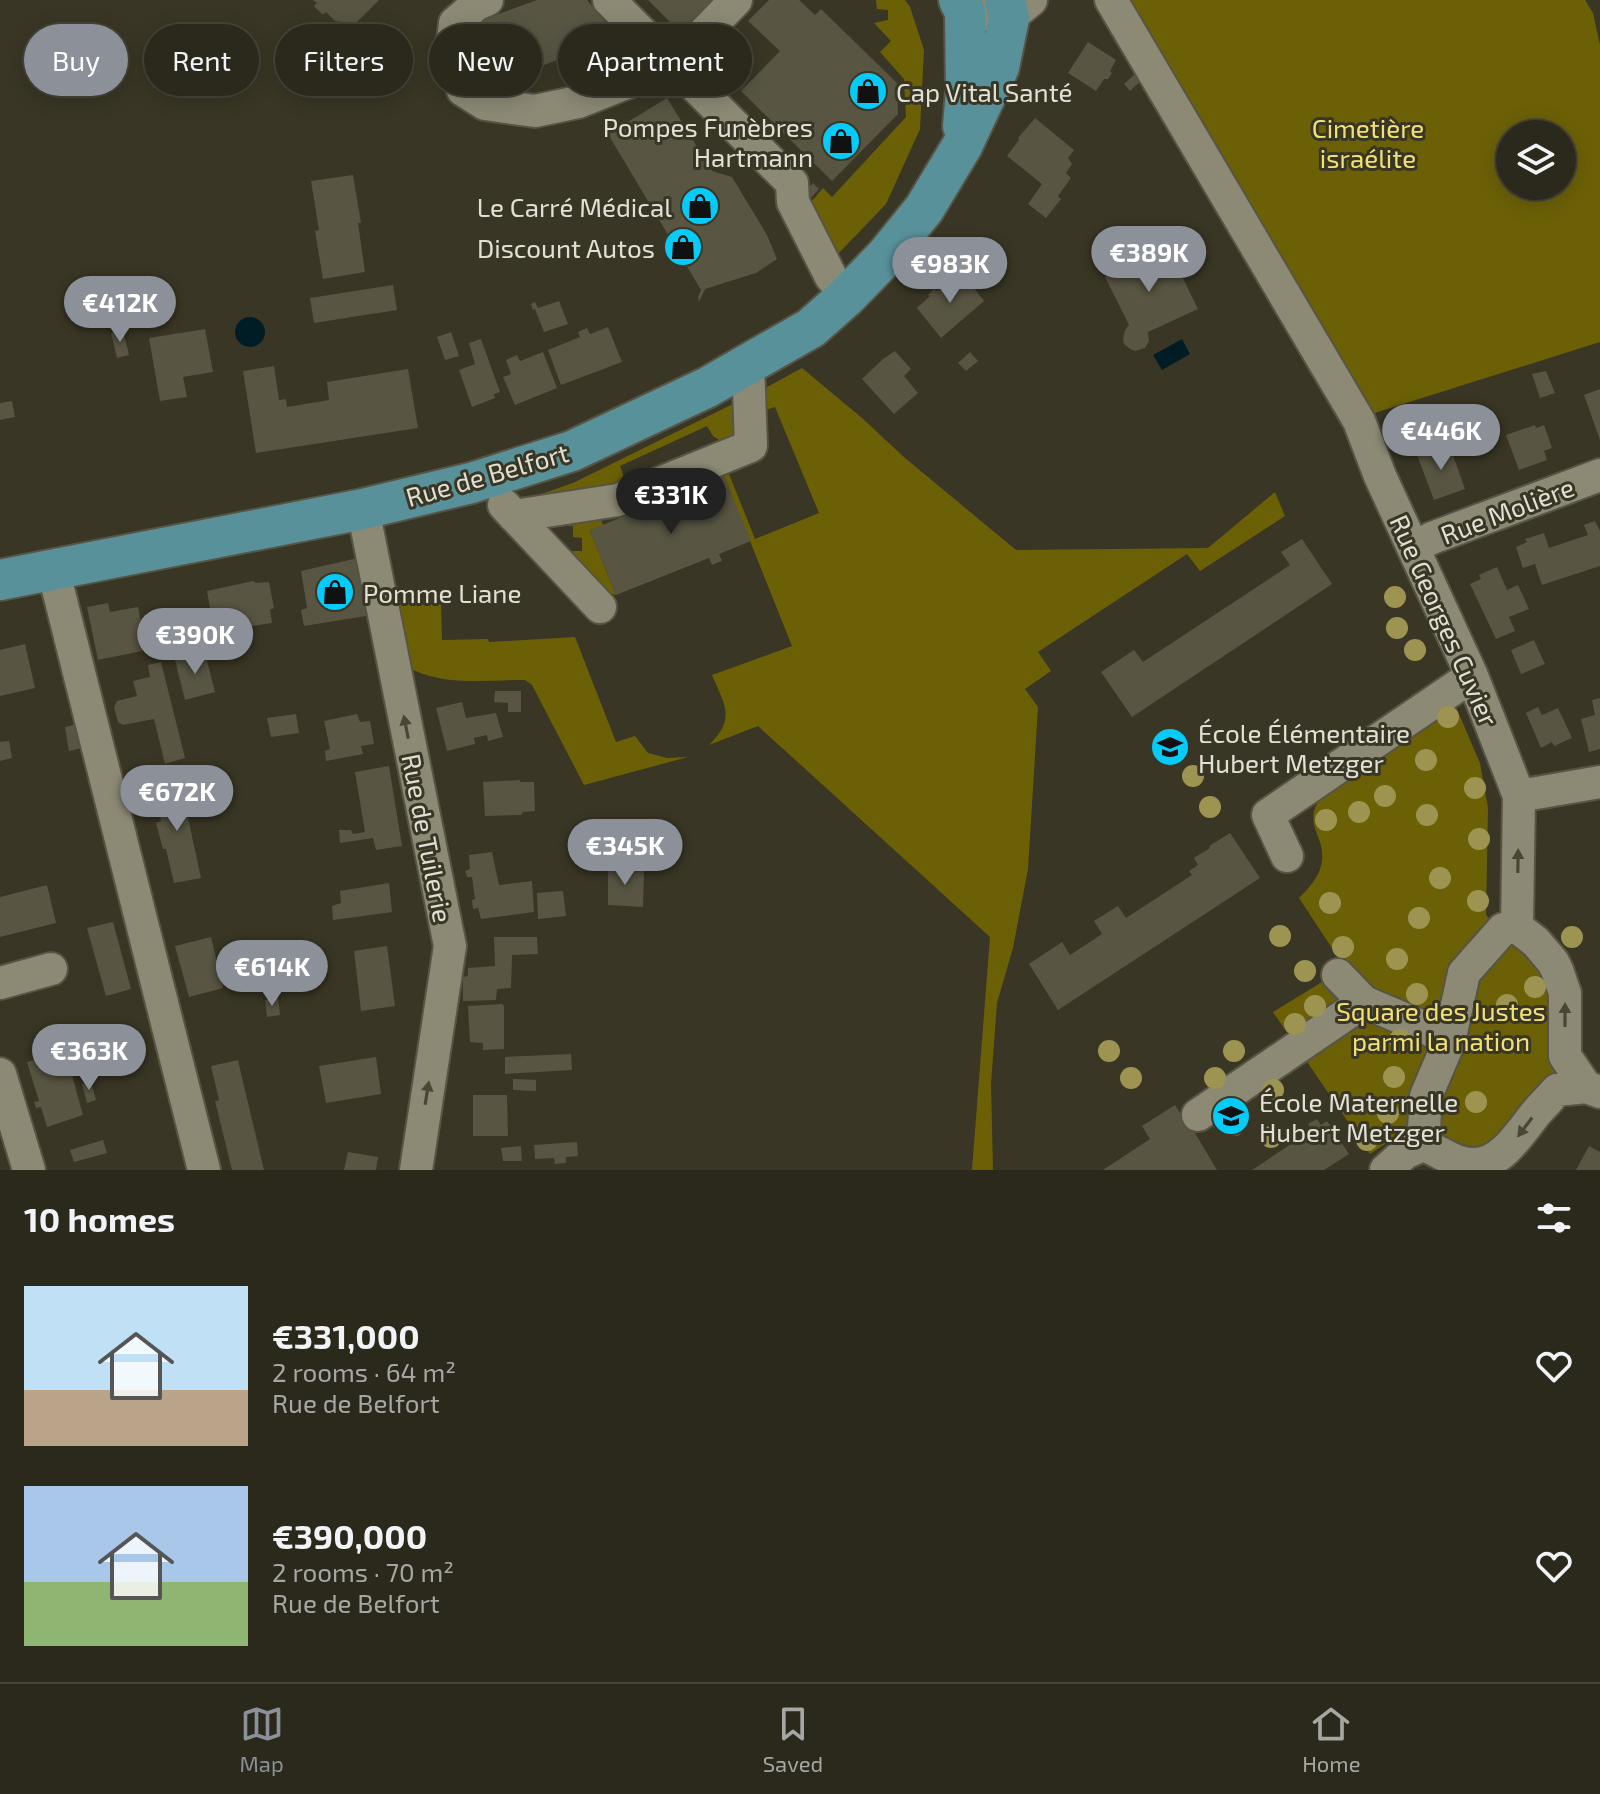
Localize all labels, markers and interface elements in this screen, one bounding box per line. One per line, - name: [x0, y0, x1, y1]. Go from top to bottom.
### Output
- chip: Buy: [24, 24, 128, 96]
- chip: Rent: [144, 24, 259, 96]
- chip: Filters: [275, 24, 413, 96]
- chip: New: [429, 24, 542, 96]
- chip: Apartment: [558, 24, 752, 96]
- shop icon: Cap Vital Santé: [847, 70, 889, 112]
- place label: Cap Vital Santé: [896, 76, 1073, 107]
- place label: Pompes Funèbres Hartmann: [603, 111, 813, 172]
- park label: Cimetière israélite: [1312, 112, 1424, 173]
- shop icon: Pompes Funèbres Hartmann: [820, 120, 862, 162]
- map controls: [1496, 120, 1576, 200]
- button: layers: [1496, 120, 1576, 200]
- shop icon: Le Carré Médical: [679, 185, 721, 227]
- place label: Le Carré Médical: [477, 191, 672, 222]
- shop icon: Discount Autos: [662, 226, 704, 268]
- pin: €389K: [1093, 226, 1205, 294]
- place label: Discount Autos: [477, 232, 655, 263]
- text: €389K: [1109, 236, 1189, 267]
- pin: €983K: [894, 237, 1006, 305]
- text: €983K: [910, 247, 990, 278]
- pin: €412K: [64, 276, 176, 344]
- text: €412K: [82, 286, 158, 317]
- pin: €446K: [1385, 404, 1497, 472]
- text: €446K: [1400, 414, 1482, 445]
- street label: Rue de Belfort: [402, 436, 572, 512]
- pin: €331K: [615, 468, 727, 536]
- street label: Rue Molière: [1436, 470, 1578, 550]
- text: €331K: [634, 478, 708, 509]
- street label: Rue Georges Cuvier: [1385, 510, 1505, 730]
- shop icon: Pomme Liane: [314, 571, 356, 613]
- place label: Pomme Liane: [363, 577, 521, 608]
- pin: €390K: [139, 608, 251, 676]
- text: €390K: [155, 618, 235, 649]
- one-way arrow: [400, 714, 412, 739]
- place label: École Élémentaire Hubert Metzger: [1198, 717, 1410, 778]
- school or university icon: École Élémentaire Hubert Metzger: [1149, 726, 1191, 768]
- street label: Rue de Tuilerie: [396, 751, 460, 925]
- pin: €672K: [121, 765, 233, 833]
- text: €672K: [138, 775, 216, 806]
- pin: €345K: [569, 819, 681, 887]
- text: €345K: [586, 829, 664, 860]
- one-way arrow: [1512, 848, 1524, 873]
- pin: €614K: [216, 940, 328, 1008]
- text: €614K: [234, 950, 310, 981]
- park label: Square des Justes parmi la nation: [1336, 995, 1546, 1056]
- one-way arrow: [1559, 1002, 1572, 1027]
- pin: €363K: [33, 1024, 145, 1092]
- text: €363K: [50, 1034, 128, 1065]
- one-way arrow: [422, 1080, 434, 1105]
- place label: École Maternelle Hubert Metzger: [1259, 1086, 1458, 1147]
- school or university icon: École Maternelle Hubert Metzger: [1210, 1095, 1252, 1137]
- one-way arrow: [1517, 1116, 1533, 1138]
- icon: filters: [1532, 1196, 1576, 1240]
- text: 10 homes: [24, 1198, 175, 1239]
- text: €331,000: [272, 1315, 420, 1356]
- icon: home: [88, 1318, 184, 1414]
- icon: heart: [1532, 1344, 1576, 1388]
- text: 2 rooms · 64 m²: [272, 1356, 456, 1387]
- text: Rue de Belfort: [272, 1387, 440, 1418]
- text: €390,000: [272, 1515, 427, 1556]
- icon: home: [88, 1518, 184, 1614]
- icon: heart: [1532, 1544, 1576, 1588]
- text: 2 rooms · 70 m²: [272, 1556, 454, 1587]
- text: Rue de Belfort: [272, 1587, 440, 1618]
- tab: Map: [240, 1702, 284, 1776]
- tab: Saved: [763, 1702, 823, 1776]
- tab: Home: [1302, 1702, 1360, 1776]

